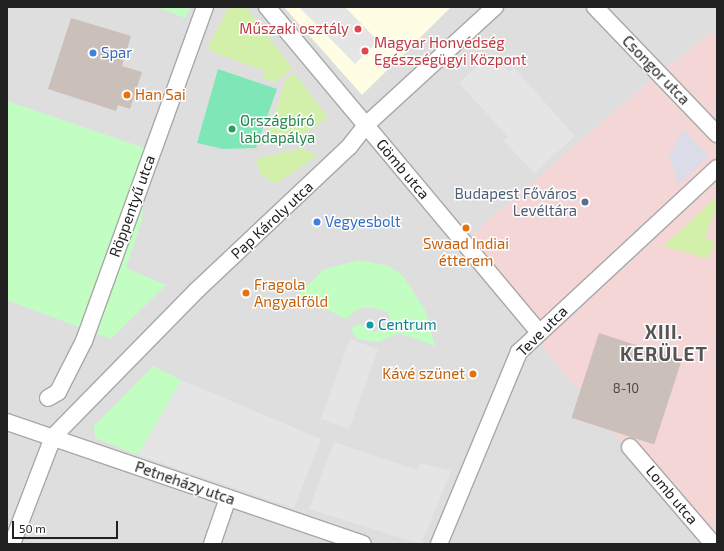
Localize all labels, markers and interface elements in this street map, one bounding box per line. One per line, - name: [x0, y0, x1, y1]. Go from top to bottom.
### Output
- place label: Műszaki osztály: [239, 20, 349, 38]
- marker: Műszaki osztály: [352, 23, 364, 35]
- street label: Csongor utca: [618, 32, 694, 108]
- place label: Magyar Honvédség Egészségügyi Központ: [374, 33, 526, 68]
- place label: Spar: [101, 44, 132, 62]
- marker: Magyar Honvédség Egészségügyi Központ: [359, 45, 371, 57]
- marker: Spar: [88, 48, 98, 58]
- place label: Han Sai: [135, 86, 186, 104]
- marker: Han Sai: [122, 90, 132, 100]
- place label: Országbíró labdapálya: [240, 111, 315, 146]
- marker: Országbíró labdapálya: [227, 124, 237, 134]
- street label: Gömb utca: [373, 135, 433, 203]
- street label: Röppentyű utca: [105, 153, 159, 259]
- street label: Pap Károly utca: [227, 177, 317, 263]
- place label: Budapest Főváros Levéltára: [455, 184, 577, 219]
- marker: Budapest Főváros Levéltára: [580, 197, 590, 207]
- place label: Vegyesbolt: [325, 213, 401, 231]
- marker: Vegyesbolt: [312, 217, 322, 227]
- marker: Swaad Indiai étterem: [461, 223, 471, 233]
- place label: Swaad Indiai étterem: [423, 234, 509, 269]
- place label: Fragola Angyalföld: [254, 275, 328, 310]
- marker: Fragola Angyalföld: [241, 288, 251, 298]
- street label: Teve utca: [513, 302, 571, 360]
- place label: Centrum: [378, 316, 437, 334]
- marker: Centrum: [365, 320, 375, 330]
- district label: XIII. KERÜLET: [620, 321, 708, 365]
- place label: Kávé szünet: [382, 365, 465, 383]
- marker: Kávé szünet: [468, 369, 478, 379]
- house number: 8-10: [613, 380, 639, 396]
- street label: Petneházy utca: [132, 457, 238, 509]
- street label: Lomb utca: [642, 462, 702, 528]
- scale bar: [14, 513, 120, 539]
- text: 50 m: [19, 521, 46, 535]

